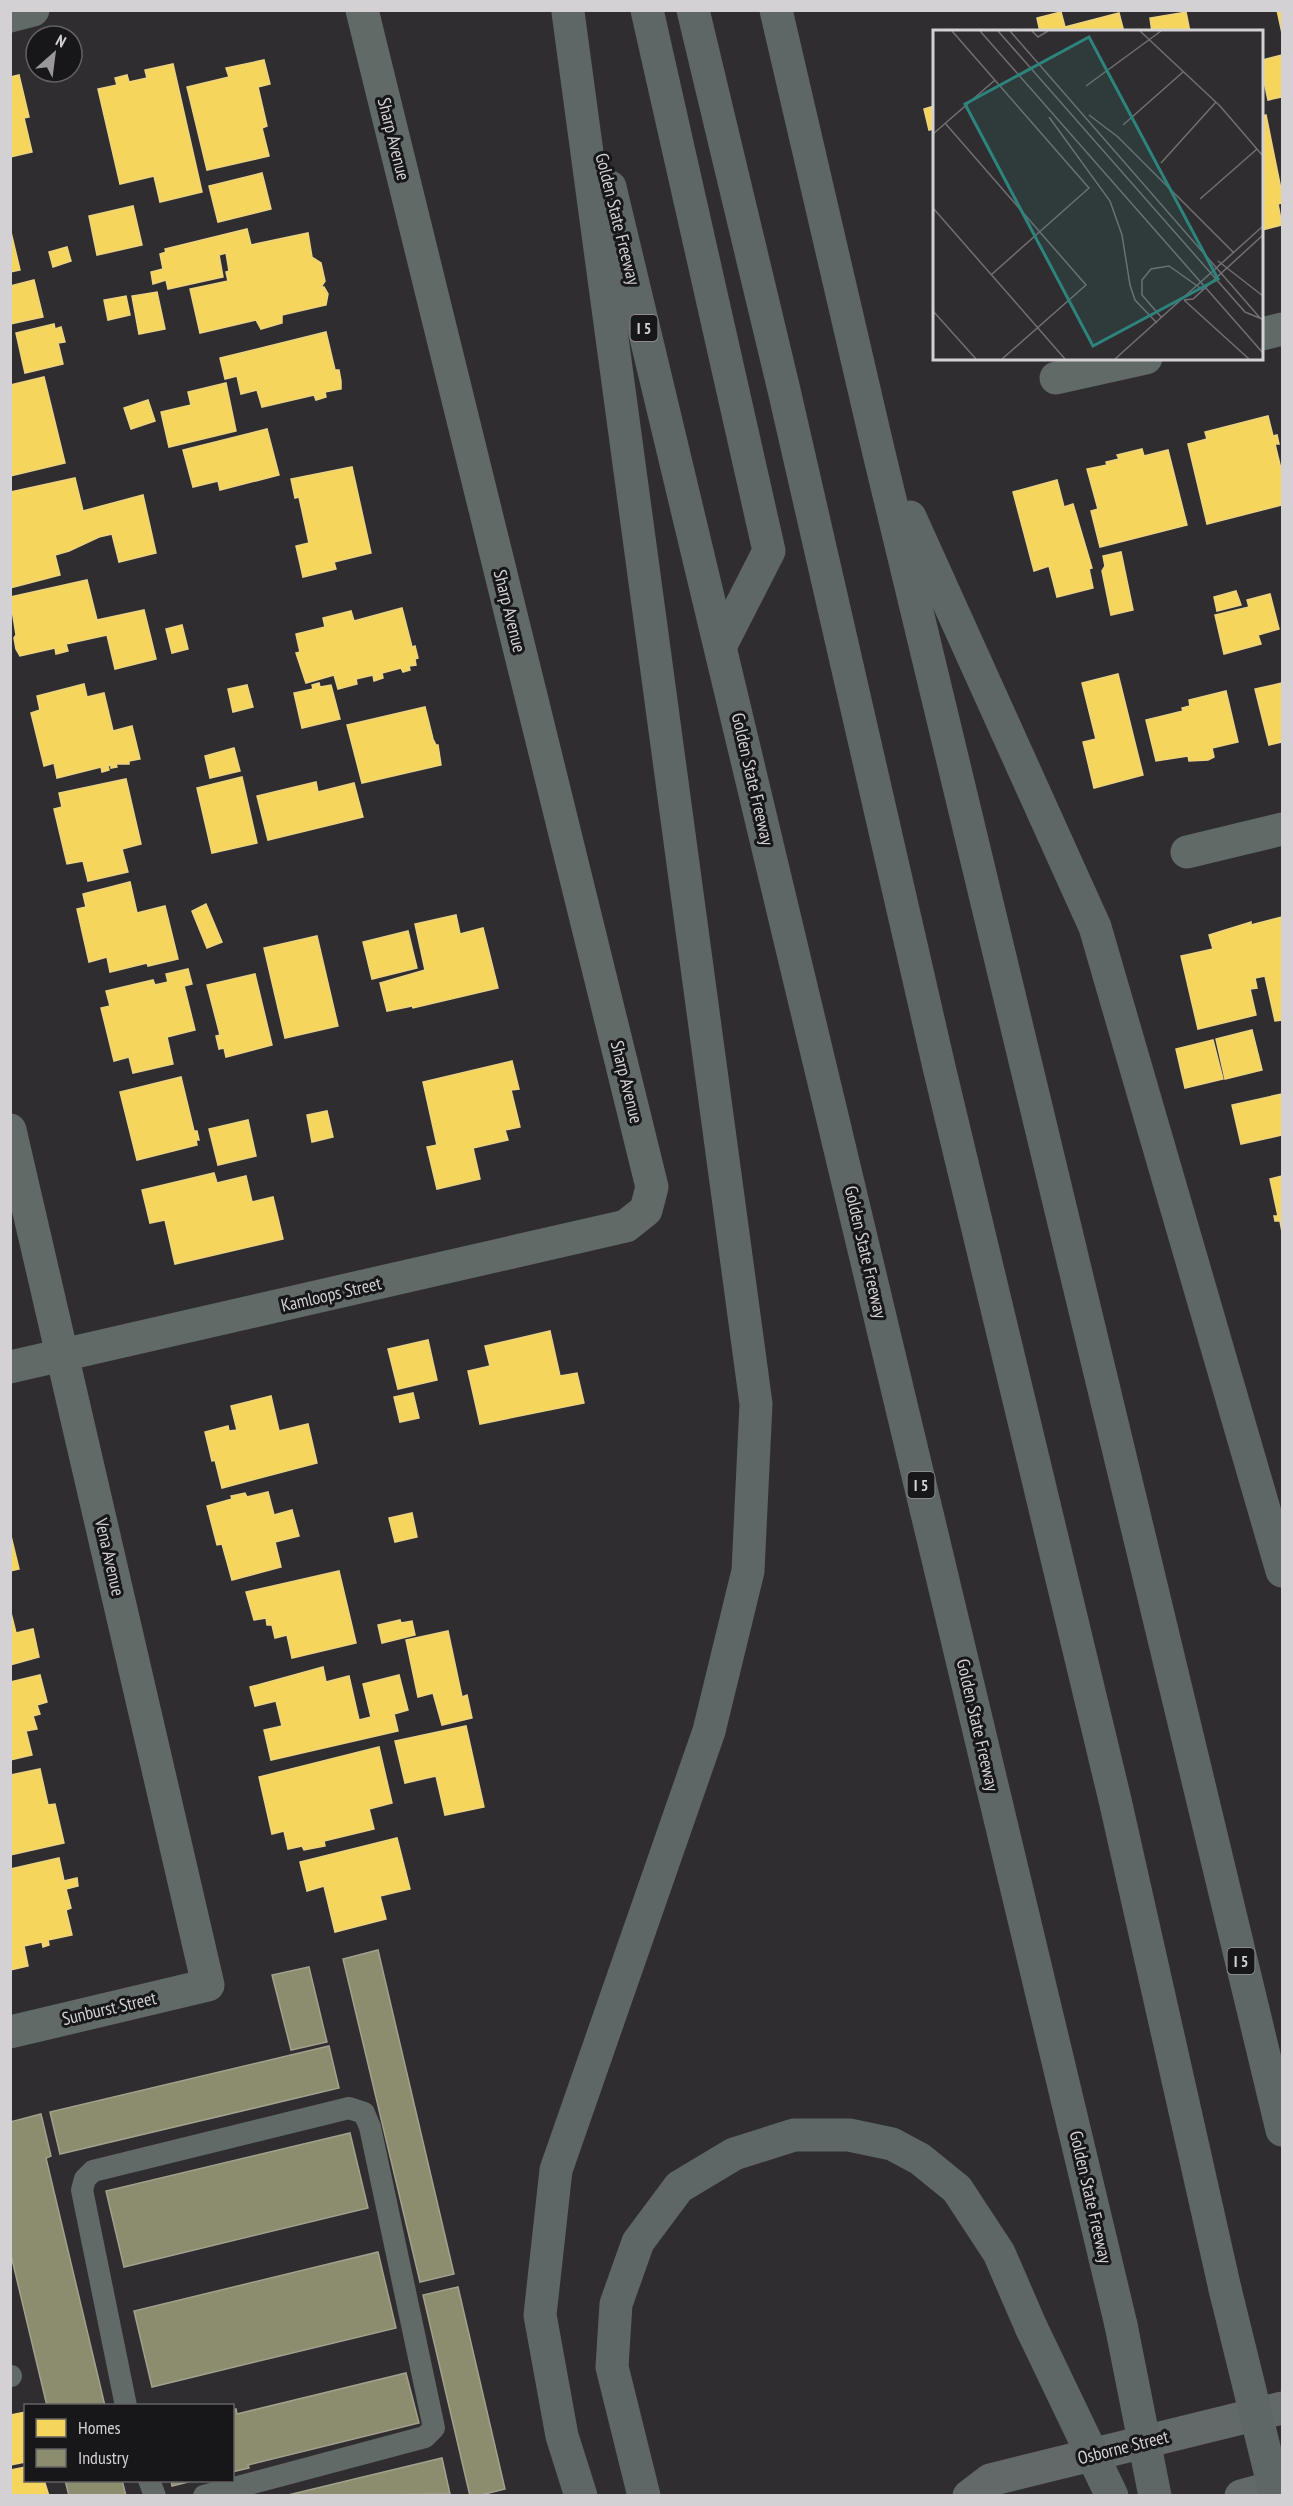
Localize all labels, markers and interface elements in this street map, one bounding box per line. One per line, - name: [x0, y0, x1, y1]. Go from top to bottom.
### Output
- north arrow: [24, 24, 84, 84]
- text: N: [53, 30, 70, 52]
- inset map: [933, 30, 1263, 360]
- street label: Sharp Avenue: [373, 95, 415, 183]
- street label: Golden State Freeway: [590, 151, 646, 288]
- road number: I 5: [630, 315, 658, 341]
- street label: Sharp Avenue: [489, 567, 531, 655]
- street label: Golden State Freeway: [727, 711, 779, 848]
- street label: Sharp Avenue: [606, 1038, 648, 1126]
- street label: Golden State Freeway: [840, 1184, 892, 1321]
- street label: Kamloops Street: [279, 1271, 383, 1317]
- road number: I 5: [908, 1472, 934, 1498]
- street label: Vena Avenue: [90, 1515, 130, 1598]
- street label: Golden State Freeway: [952, 1657, 1004, 1794]
- road number: I 5: [1228, 1948, 1254, 1974]
- street label: Sunburst Street: [60, 1986, 158, 2030]
- street label: Golden State Freeway: [1065, 2129, 1117, 2266]
- legend: [24, 2404, 234, 2482]
- text: Homes: [78, 2416, 121, 2439]
- street label: Osborne Street: [1075, 2425, 1171, 2469]
- text: Industry: [78, 2446, 129, 2469]

